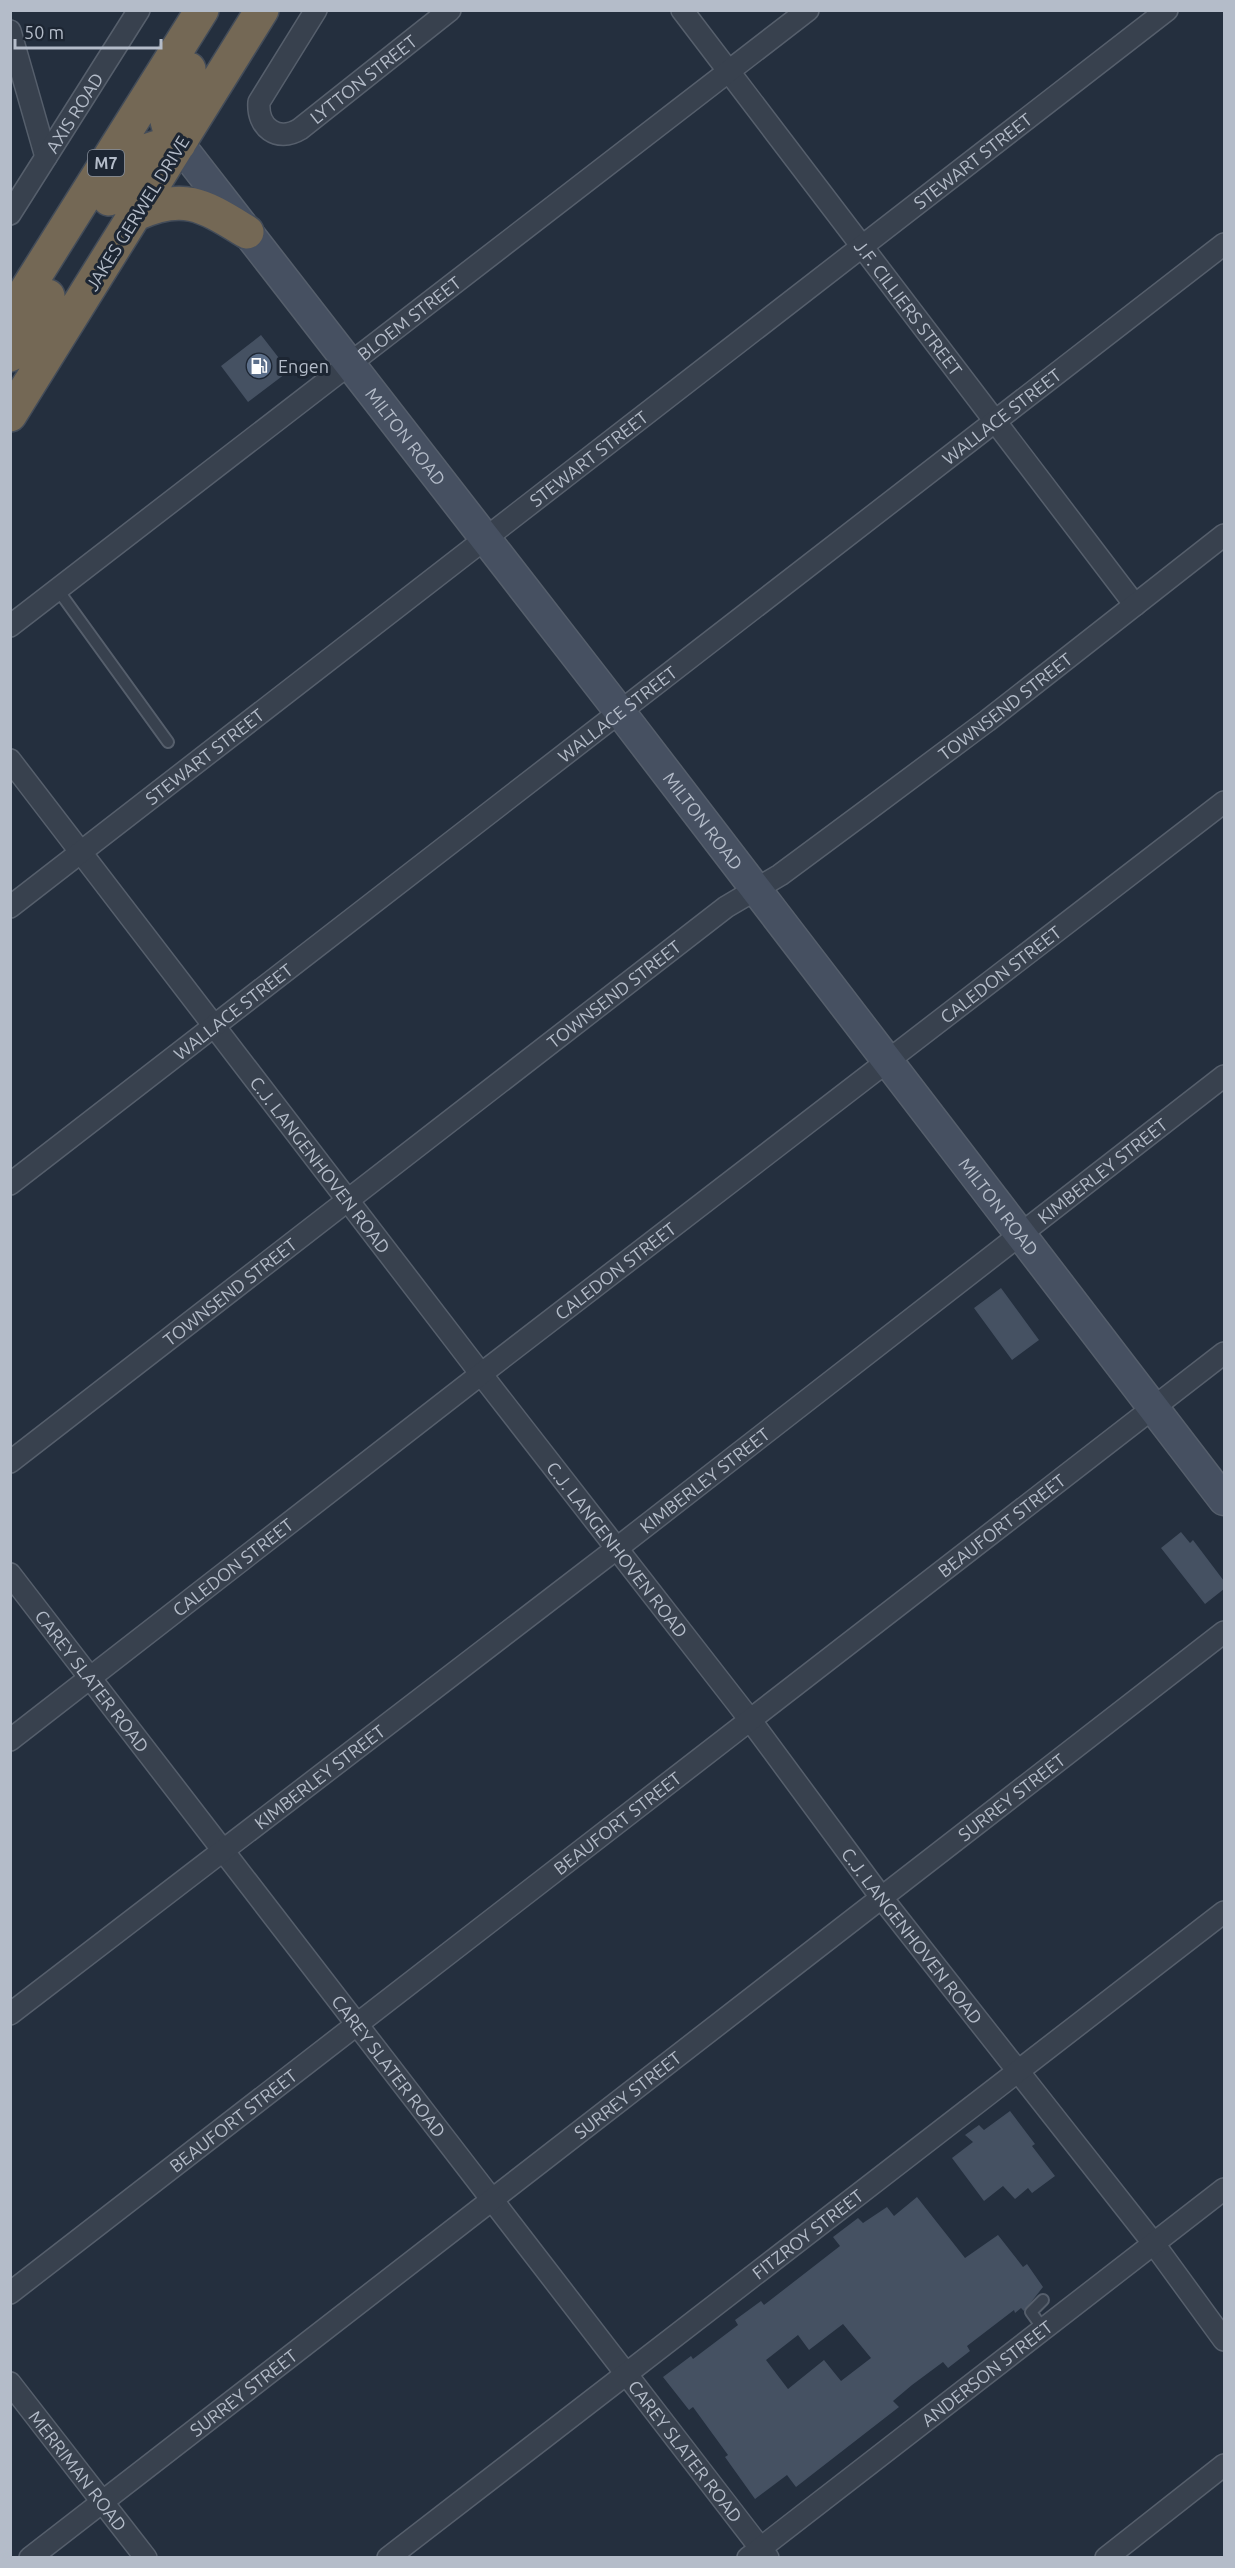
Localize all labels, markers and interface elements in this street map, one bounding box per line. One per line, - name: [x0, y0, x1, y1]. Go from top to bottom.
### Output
- scale bar: [15, 12, 160, 50]
- text: 50 m: [24, 22, 64, 42]
- street label: LYTTON STREET: [306, 31, 420, 127]
- street label: AXIS ROAD: [41, 69, 107, 156]
- street label: STEWART STREET: [910, 109, 1036, 213]
- street label: JAKES GERWEL DRIVE: [81, 132, 193, 294]
- road number: M7: [88, 150, 124, 176]
- street label: J.F. CILLIERS STREET: [851, 236, 966, 379]
- street label: BLOEM STREET: [353, 272, 464, 364]
- fuel station icon: Engen: [244, 351, 274, 381]
- place label: Engen: [278, 356, 329, 376]
- street label: WALLACE STREET: [938, 364, 1065, 468]
- street label: MILTON ROAD: [362, 384, 450, 489]
- street label: STEWART STREET: [526, 407, 652, 510]
- street label: TOWNSEND STREET: [934, 648, 1076, 764]
- street label: WALLACE STREET: [554, 662, 681, 766]
- street label: STEWART STREET: [141, 704, 267, 808]
- street label: MILTON ROAD: [660, 768, 747, 873]
- street label: CALEDON STREET: [936, 921, 1065, 1027]
- street label: TOWNSEND STREET: [543, 936, 684, 1052]
- street label: WALLACE STREET: [170, 959, 296, 1064]
- street label: C.J. LANGENHOVEN ROAD: [246, 1072, 394, 1257]
- street label: KIMBERLEY STREET: [1034, 1114, 1171, 1227]
- street label: MILTON ROAD: [955, 1154, 1043, 1259]
- street label: CALEDON STREET: [551, 1218, 680, 1323]
- street label: TOWNSEND STREET: [159, 1234, 300, 1350]
- street label: KIMBERLEY STREET: [636, 1423, 773, 1537]
- street label: C.J. LANGENHOVEN ROAD: [543, 1457, 692, 1641]
- street label: BEAUFORT STREET: [934, 1470, 1069, 1581]
- street label: CALEDON STREET: [169, 1514, 297, 1620]
- street label: CAREY SLATER ROAD: [31, 1606, 153, 1756]
- street label: KIMBERLEY STREET: [250, 1720, 388, 1833]
- street label: SURREY STREET: [954, 1749, 1069, 1845]
- street label: BEAUFORT STREET: [550, 1767, 685, 1878]
- street label: C.J. LANGENHOVEN ROAD: [838, 1844, 987, 2028]
- street label: CAREY SLATER ROAD: [328, 1991, 450, 2141]
- street label: SURREY STREET: [570, 2047, 685, 2142]
- street label: BEAUFORT STREET: [165, 2065, 301, 2176]
- street label: FITZROY STREET: [748, 2185, 867, 2283]
- street label: ANDERSON STREET: [917, 2316, 1056, 2430]
- street label: SURREY STREET: [186, 2345, 301, 2440]
- street label: CAREY SLATER ROAD: [625, 2376, 747, 2526]
- street label: MERRIMAN ROAD: [25, 2407, 131, 2535]

